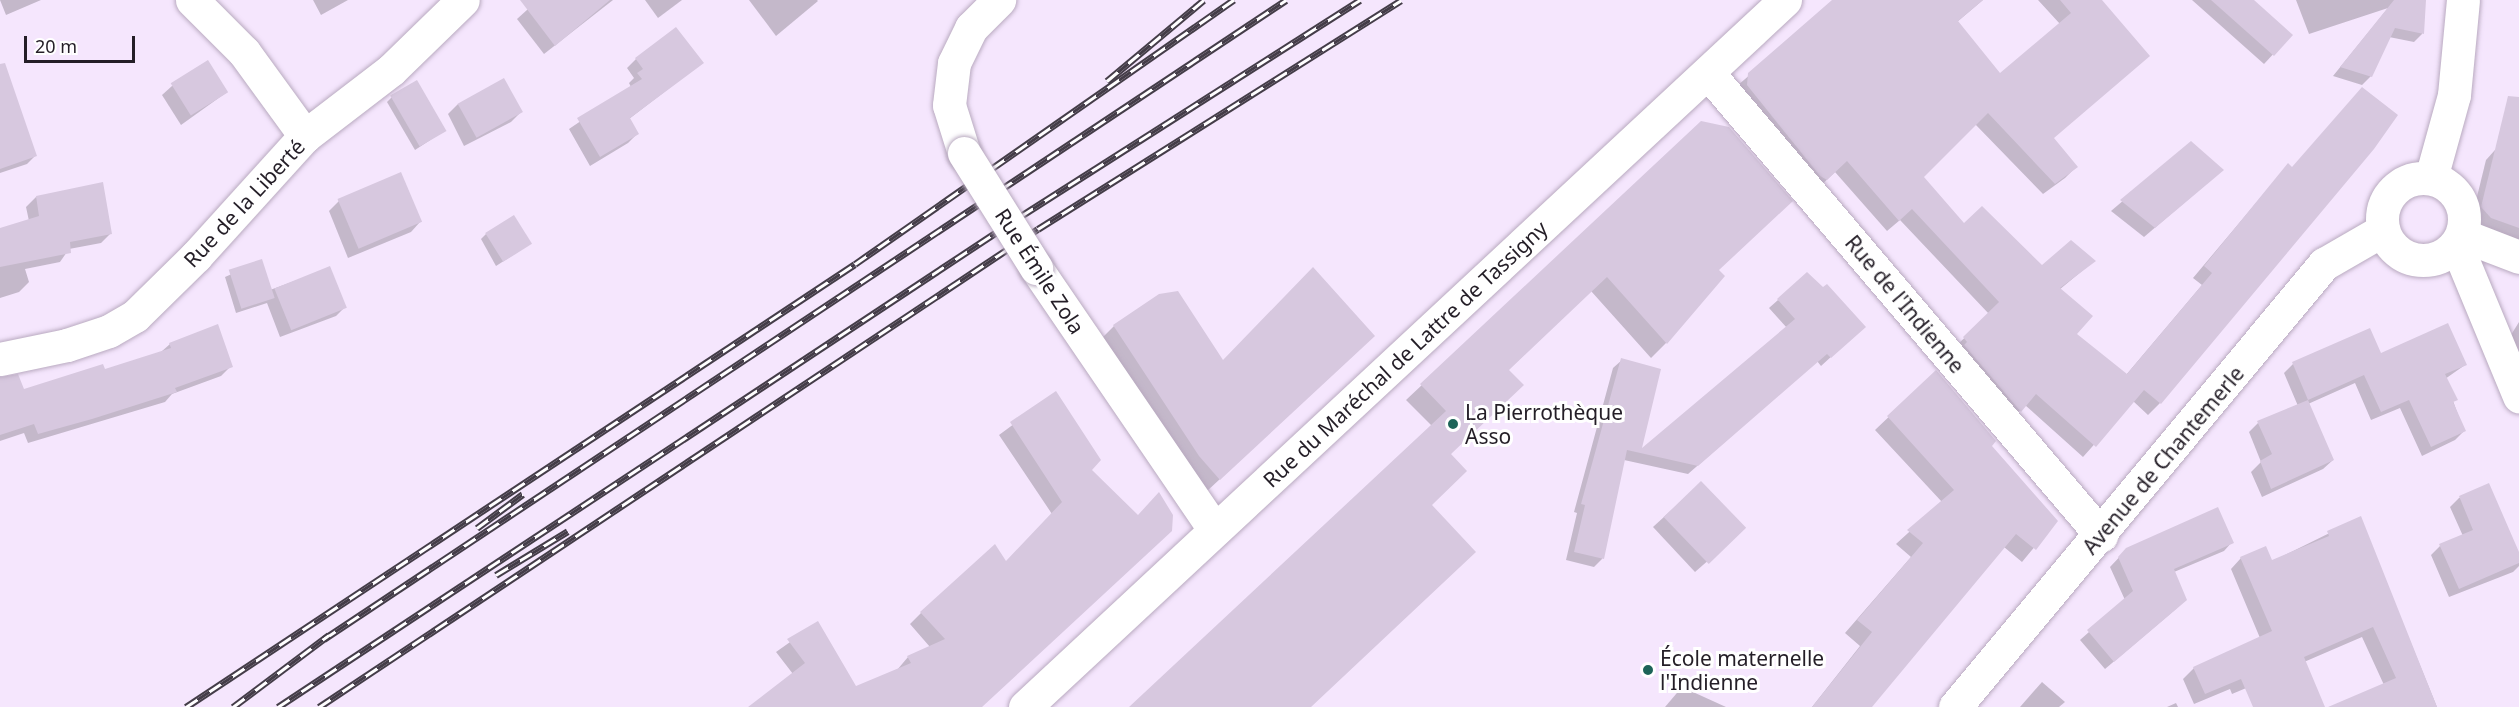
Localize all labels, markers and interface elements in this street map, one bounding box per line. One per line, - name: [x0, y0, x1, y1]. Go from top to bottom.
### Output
- scale bar: [27, 24, 138, 62]
- text: 20 m: [35, 34, 77, 58]
- street label: Rue de la Liberté: [178, 134, 310, 272]
- street label: Rue Émile Zola: [990, 203, 1090, 339]
- street label: Rue du Maréchal de Lattre de Tassigny: [1258, 215, 1552, 493]
- street label: Rue de l'Indienne: [1840, 230, 1970, 378]
- street label: Avenue de Chantemerle: [2077, 361, 2249, 559]
- place label: La Pierrothèque Asso: [1465, 399, 1623, 449]
- marker: La Pierrothèque Asso: [1446, 417, 1460, 431]
- place label: École maternelle l'Indienne: [1660, 645, 1824, 695]
- marker: École maternelle l'Indienne: [1641, 663, 1655, 677]

